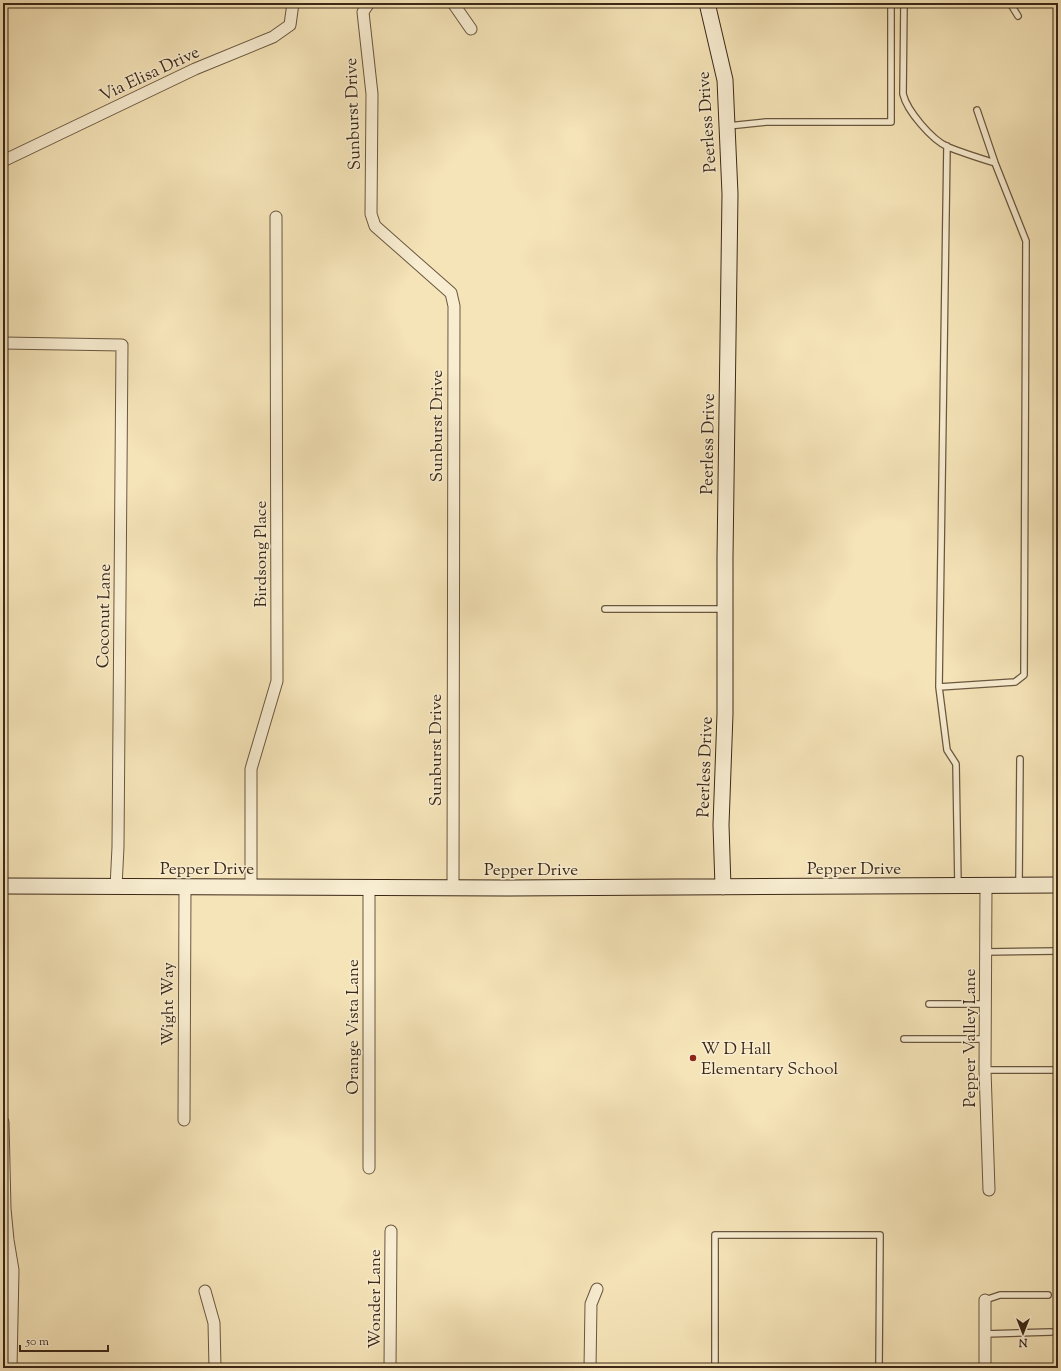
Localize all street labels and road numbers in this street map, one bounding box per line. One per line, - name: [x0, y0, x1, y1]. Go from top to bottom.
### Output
- street label: Via Elisa Drive: [96, 41, 204, 108]
- street label: Sunburst Drive: [340, 57, 368, 170]
- street label: Peerless Drive: [692, 70, 724, 173]
- street label: Sunburst Drive: [426, 370, 450, 482]
- street label: Peerless Drive: [696, 393, 722, 495]
- street label: Birdsong Place: [250, 501, 274, 607]
- street label: Coconut Lane: [92, 564, 118, 668]
- street label: Sunburst Drive: [425, 694, 449, 806]
- street label: Peerless Drive: [692, 716, 720, 818]
- street label: Pepper Drive: [160, 858, 254, 882]
- street label: Pepper Drive: [807, 858, 901, 882]
- street label: Pepper Drive: [484, 859, 578, 883]
- street label: Orange Vista Lane: [342, 959, 366, 1095]
- street label: Wight Way: [157, 961, 181, 1046]
- street label: Pepper Valley Lane: [959, 969, 983, 1107]
- street label: Wonder Lane: [364, 1249, 388, 1349]

